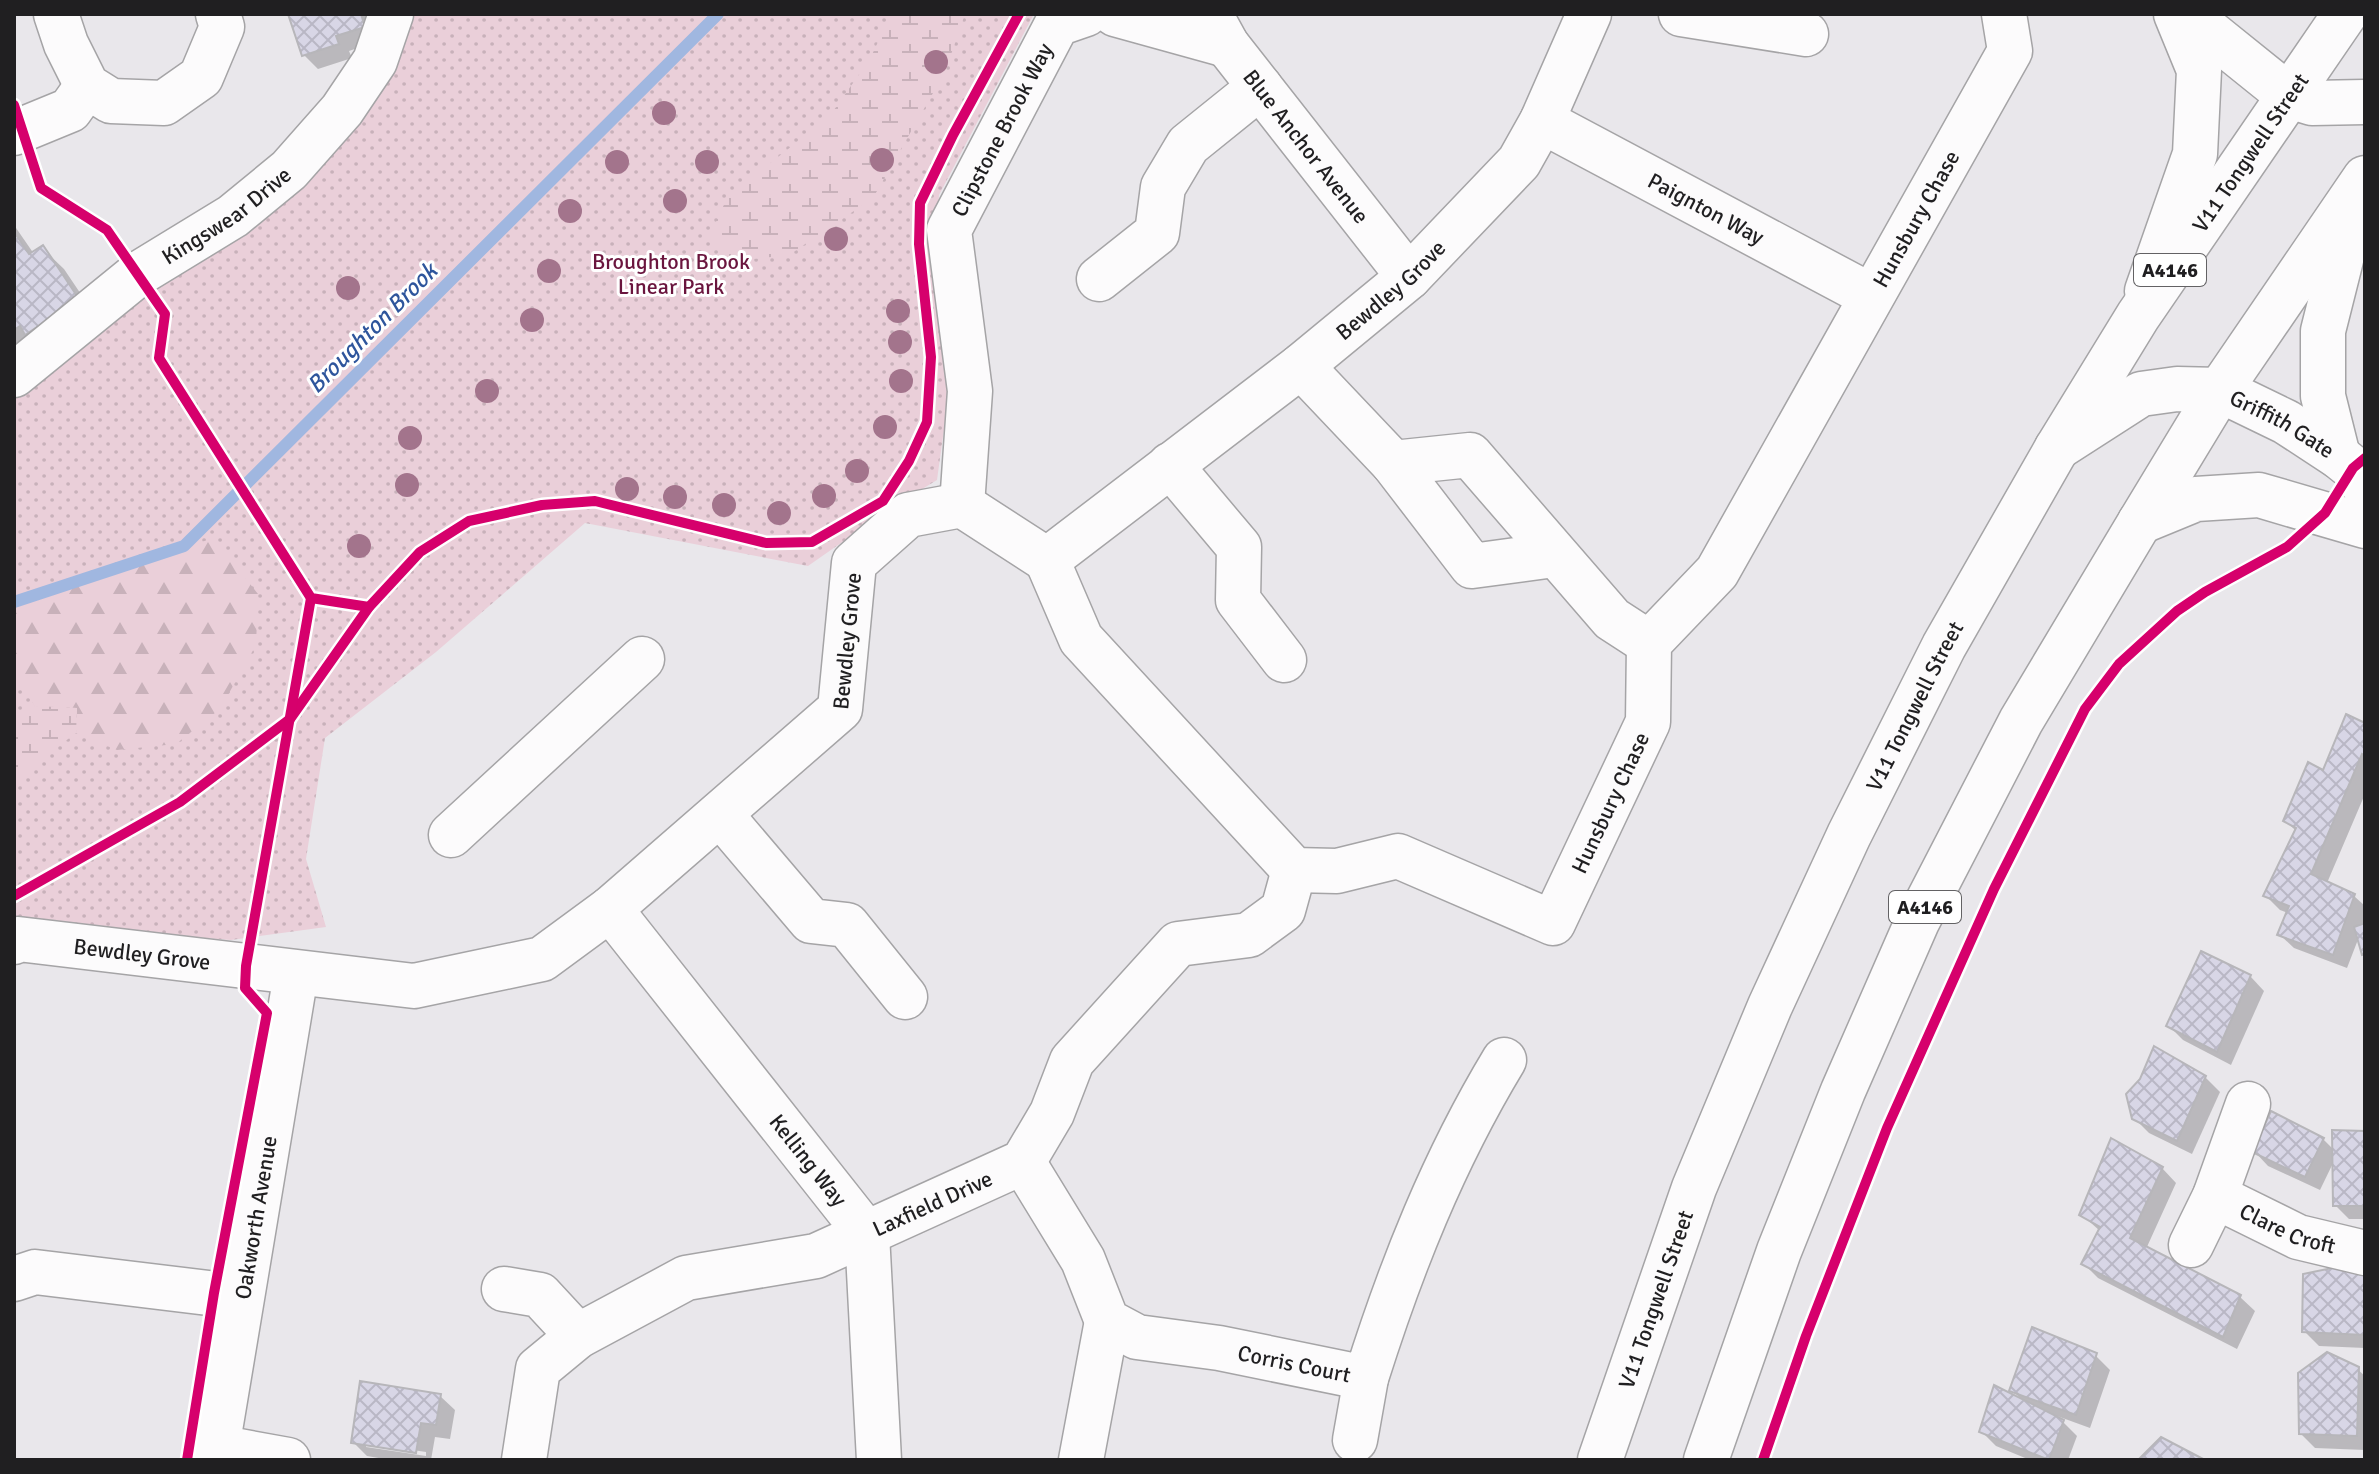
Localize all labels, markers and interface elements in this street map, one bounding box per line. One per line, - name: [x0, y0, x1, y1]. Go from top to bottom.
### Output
- street label: Clipstone Brook Way: [945, 38, 1059, 221]
- street label: Blue Anchor Avenue: [1238, 64, 1375, 229]
- street label: V11 Tongwell Street: [2186, 68, 2314, 237]
- street label: Hunsbury Chase: [1866, 145, 1965, 292]
- street label: Kingswear Drive: [156, 161, 296, 270]
- street label: Paignton Way: [1643, 166, 1770, 251]
- street label: Bewdley Grove: [1330, 234, 1451, 345]
- park label: Broughton Brook Linear Park: [592, 248, 750, 300]
- road number: A4146: [2134, 254, 2206, 286]
- water label: Broughton Brook: [300, 255, 445, 400]
- street label: Griffith Gate: [2226, 383, 2340, 464]
- street label: Bewdley Grove: [827, 571, 867, 711]
- street label: V11 Tongwell Street: [1860, 616, 1969, 795]
- street label: Hunsbury Chase: [1565, 728, 1655, 878]
- road number: A4146: [1889, 891, 1961, 923]
- street label: Bewdley Grove: [72, 932, 212, 975]
- street label: Kelling Way: [764, 1109, 854, 1212]
- street label: Oakworth Avenue: [229, 1134, 282, 1301]
- street label: Laxfield Drive: [868, 1164, 996, 1242]
- street label: Clare Croft: [2235, 1197, 2338, 1259]
- street label: V11 Tongwell Street: [1612, 1206, 1699, 1392]
- street label: Corris Court: [1235, 1339, 1353, 1388]

